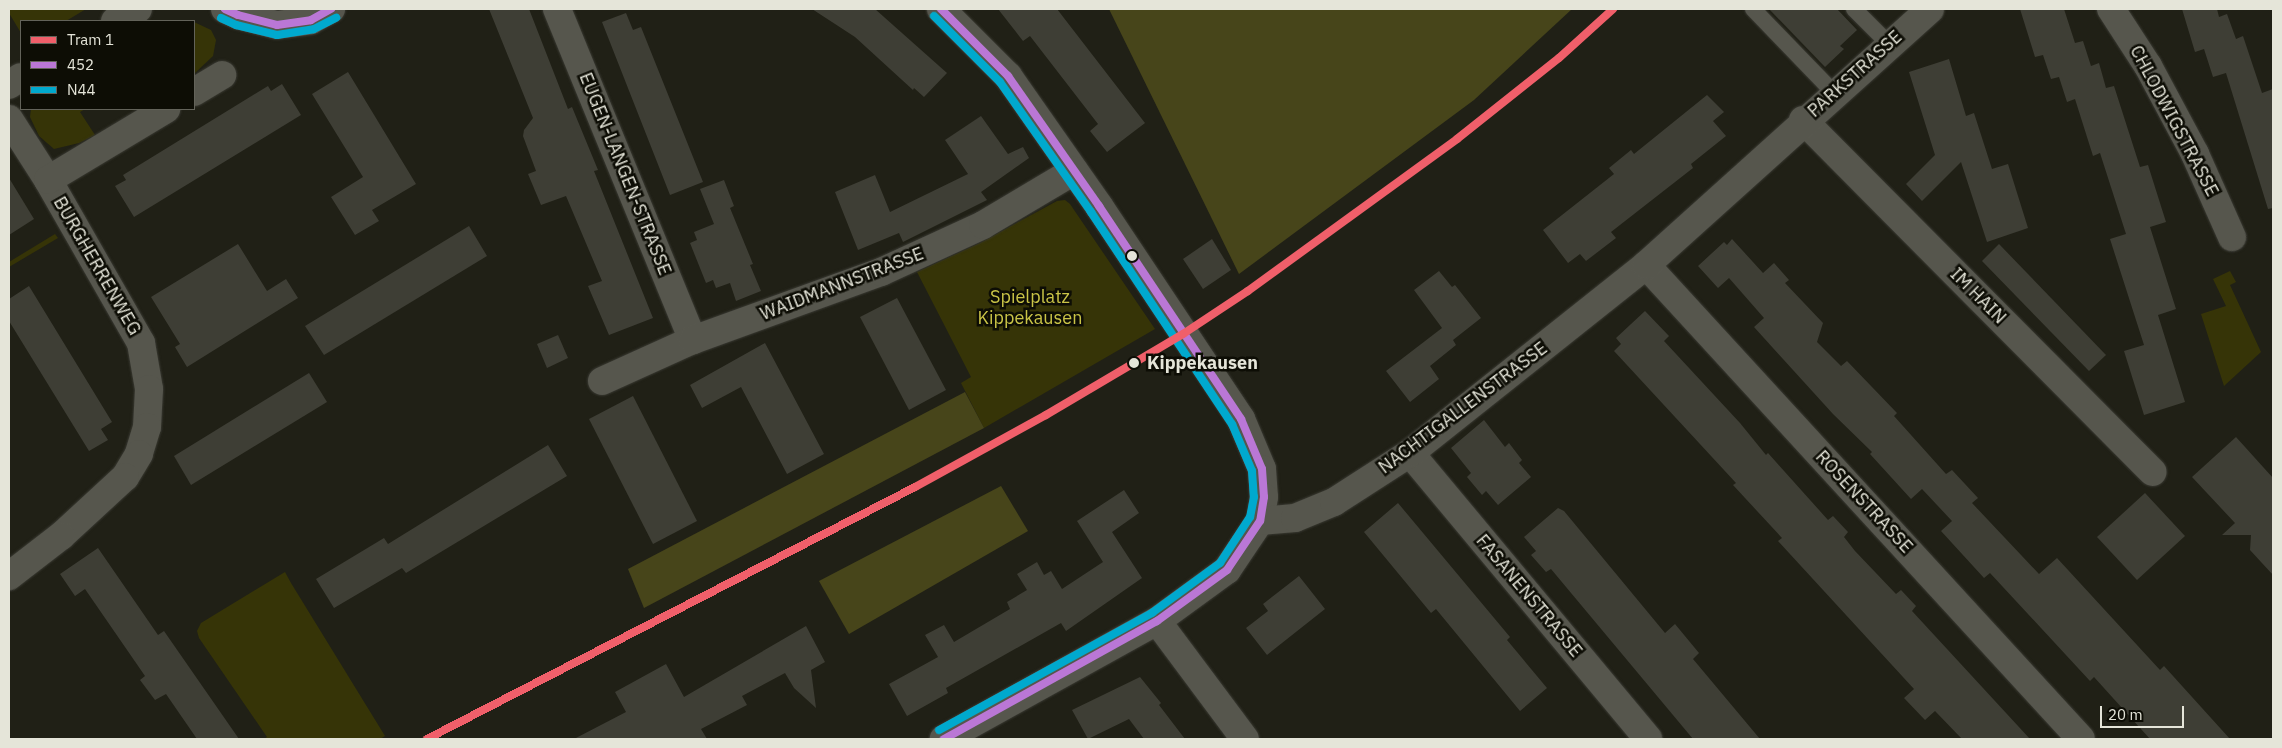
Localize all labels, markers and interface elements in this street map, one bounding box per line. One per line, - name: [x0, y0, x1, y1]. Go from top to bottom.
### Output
- legend: [20, 20, 195, 110]
- street label: PARKSTRASSE: [1803, 26, 1907, 122]
- text: Tram 1: [67, 30, 114, 49]
- street label: CHLODWIGSTRASSE: [2125, 42, 2223, 200]
- text: 452: [67, 55, 94, 74]
- street label: EUGEN-LANGEN-STRASSE: [574, 70, 676, 278]
- text: N44: [67, 80, 96, 99]
- street label: BURGHERRENWEG: [49, 193, 145, 339]
- street label: WAIDMANNSTRASSE: [757, 243, 927, 325]
- unlabelled marker: [1127, 251, 1137, 261]
- street label: IM HAIN: [1946, 264, 2010, 328]
- park label: Spielplatz Kippekausen: [978, 287, 1082, 330]
- street label: NACHTIGALLENSTRASSE: [1374, 338, 1552, 478]
- place label: Kippekausen: [1147, 352, 1258, 374]
- marker: Kippekausen: [1125, 354, 1143, 372]
- street label: ROSENSTRASSE: [1811, 446, 1917, 558]
- street label: FASANENSTRASSE: [1471, 530, 1587, 662]
- scale bar: [2102, 696, 2186, 728]
- text: 20 m: [2108, 705, 2143, 724]

